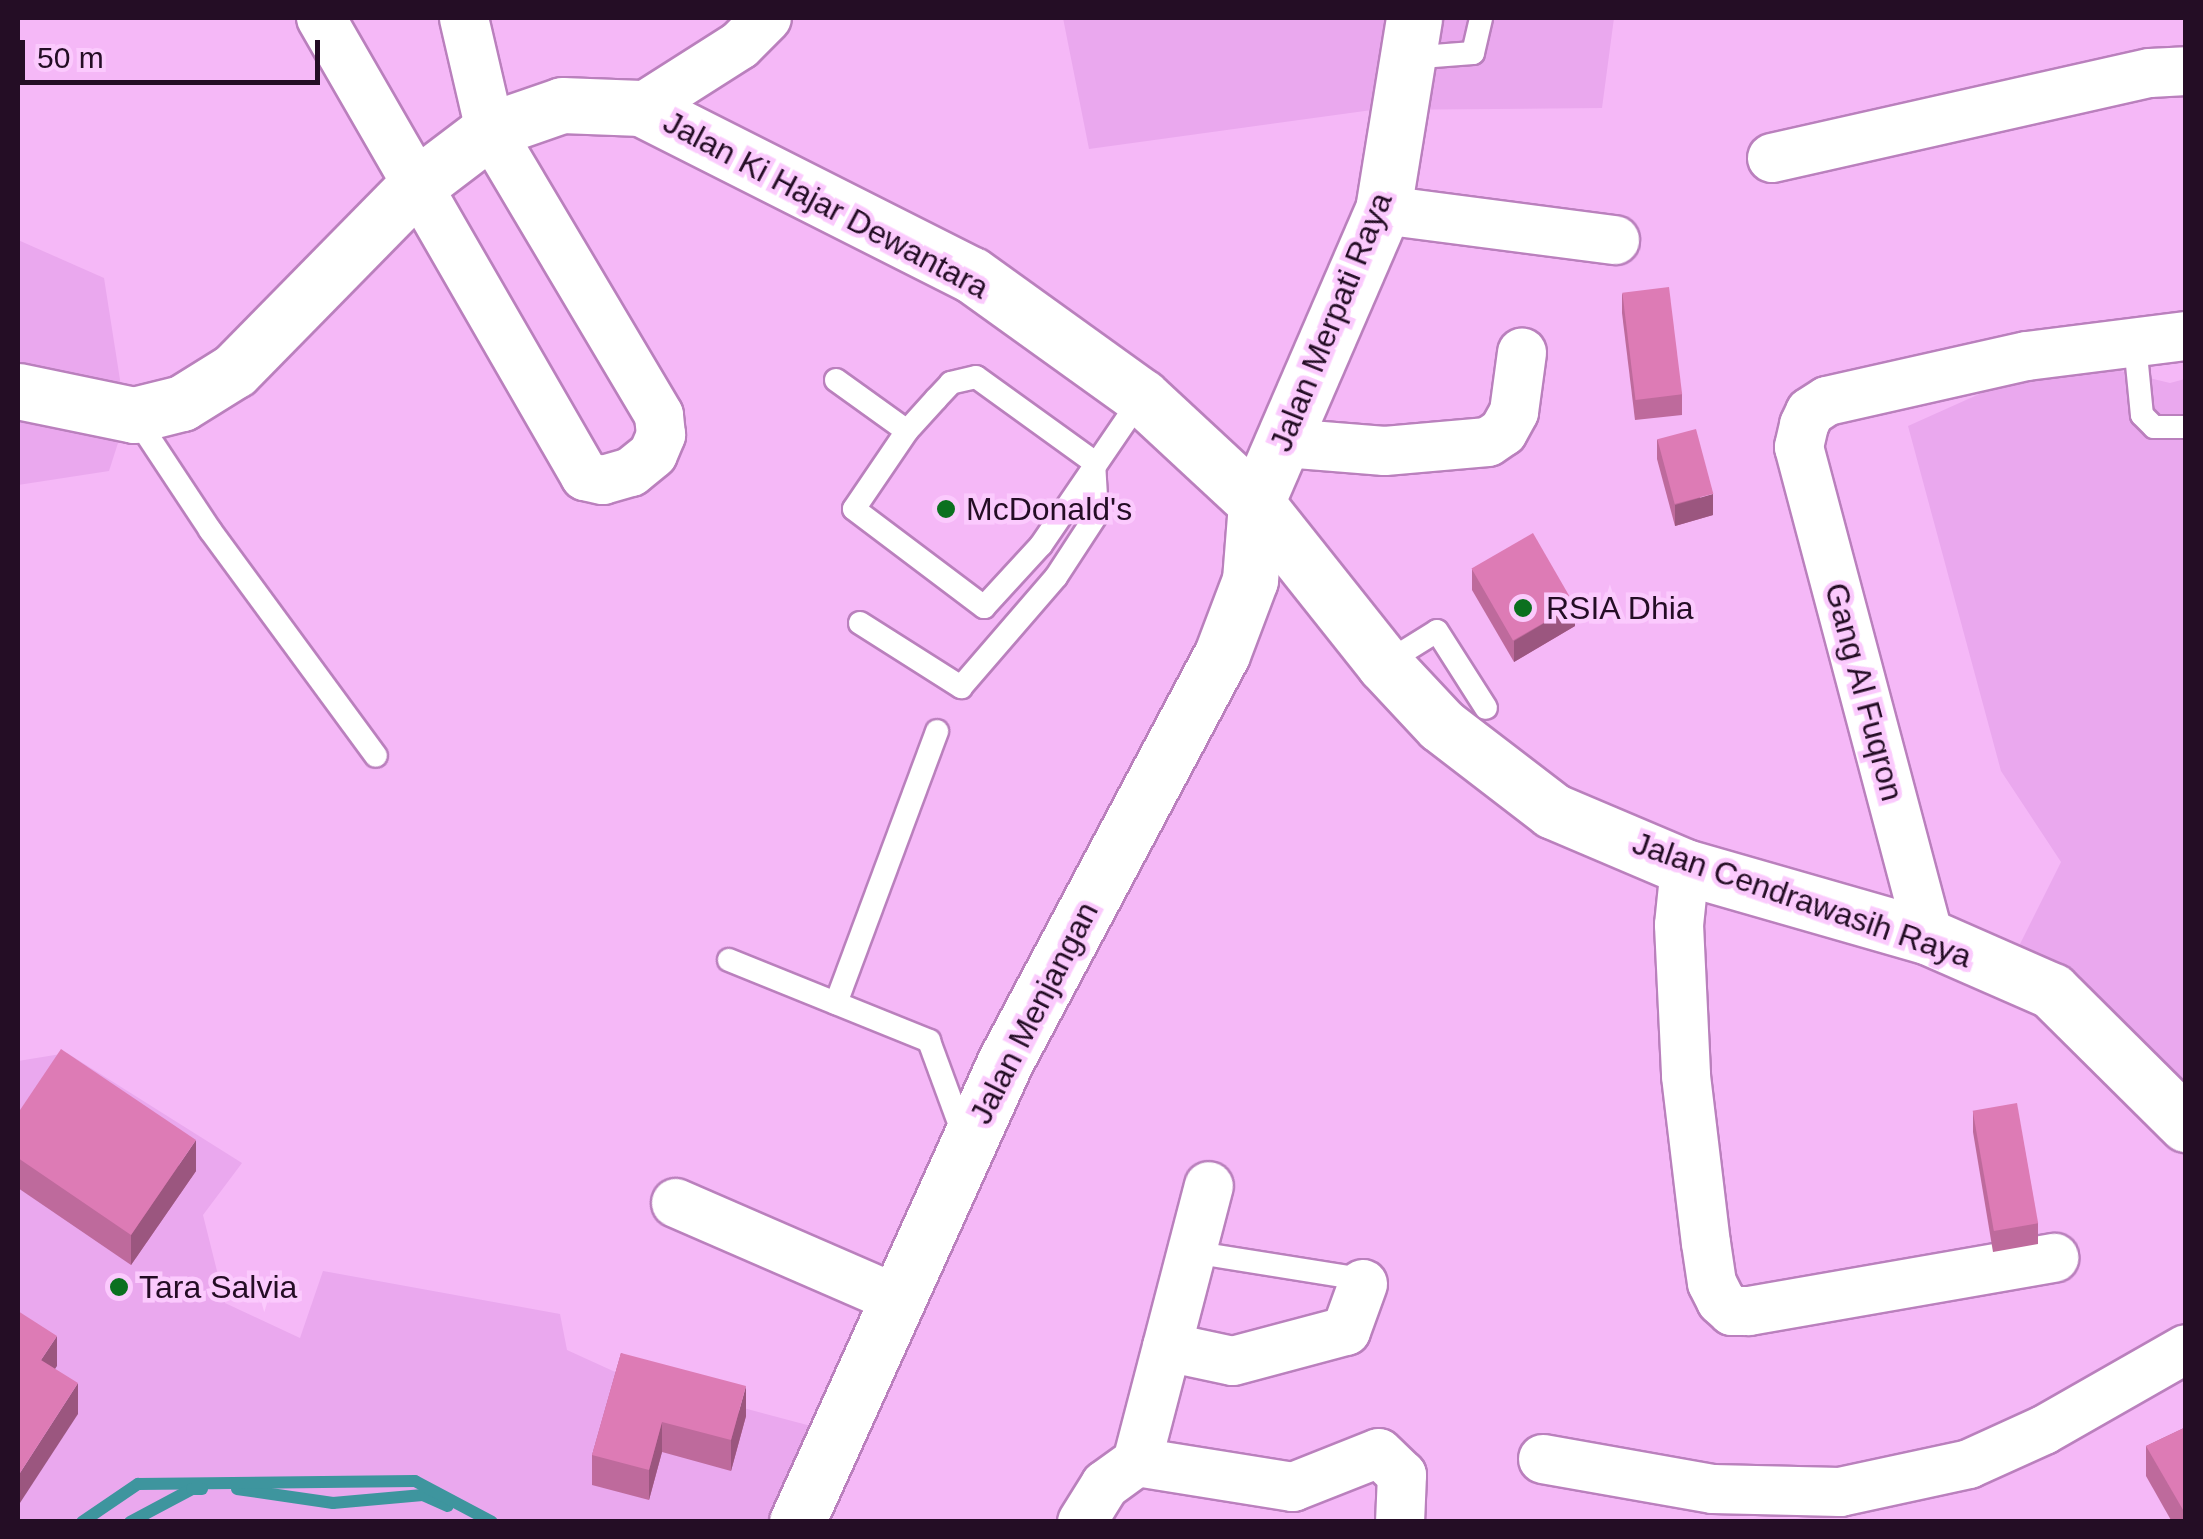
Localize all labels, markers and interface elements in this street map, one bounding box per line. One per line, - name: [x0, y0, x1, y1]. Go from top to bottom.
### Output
- scale bar: [25, 20, 325, 82]
- text: 50 m: [37, 41, 104, 74]
- street label: Jalan Ki Hajar Dewantara: [657, 103, 995, 307]
- street label: Jalan Merpati Raya: [1262, 187, 1400, 457]
- place label: McDonald's: [966, 490, 1132, 528]
- marker: McDonald's: [935, 498, 957, 520]
- street label: Gang Al Fuqron: [1816, 578, 1912, 806]
- place label: RSIA Dhia: [1546, 589, 1695, 627]
- marker: RSIA Dhia: [1510, 595, 1536, 621]
- street label: Jalan Cendrawasih Raya: [1628, 824, 1976, 976]
- street label: Jalan Menjangan: [962, 896, 1106, 1130]
- place label: Tara Salvia: [139, 1268, 297, 1306]
- marker: Tara Salvia: [108, 1276, 130, 1298]

